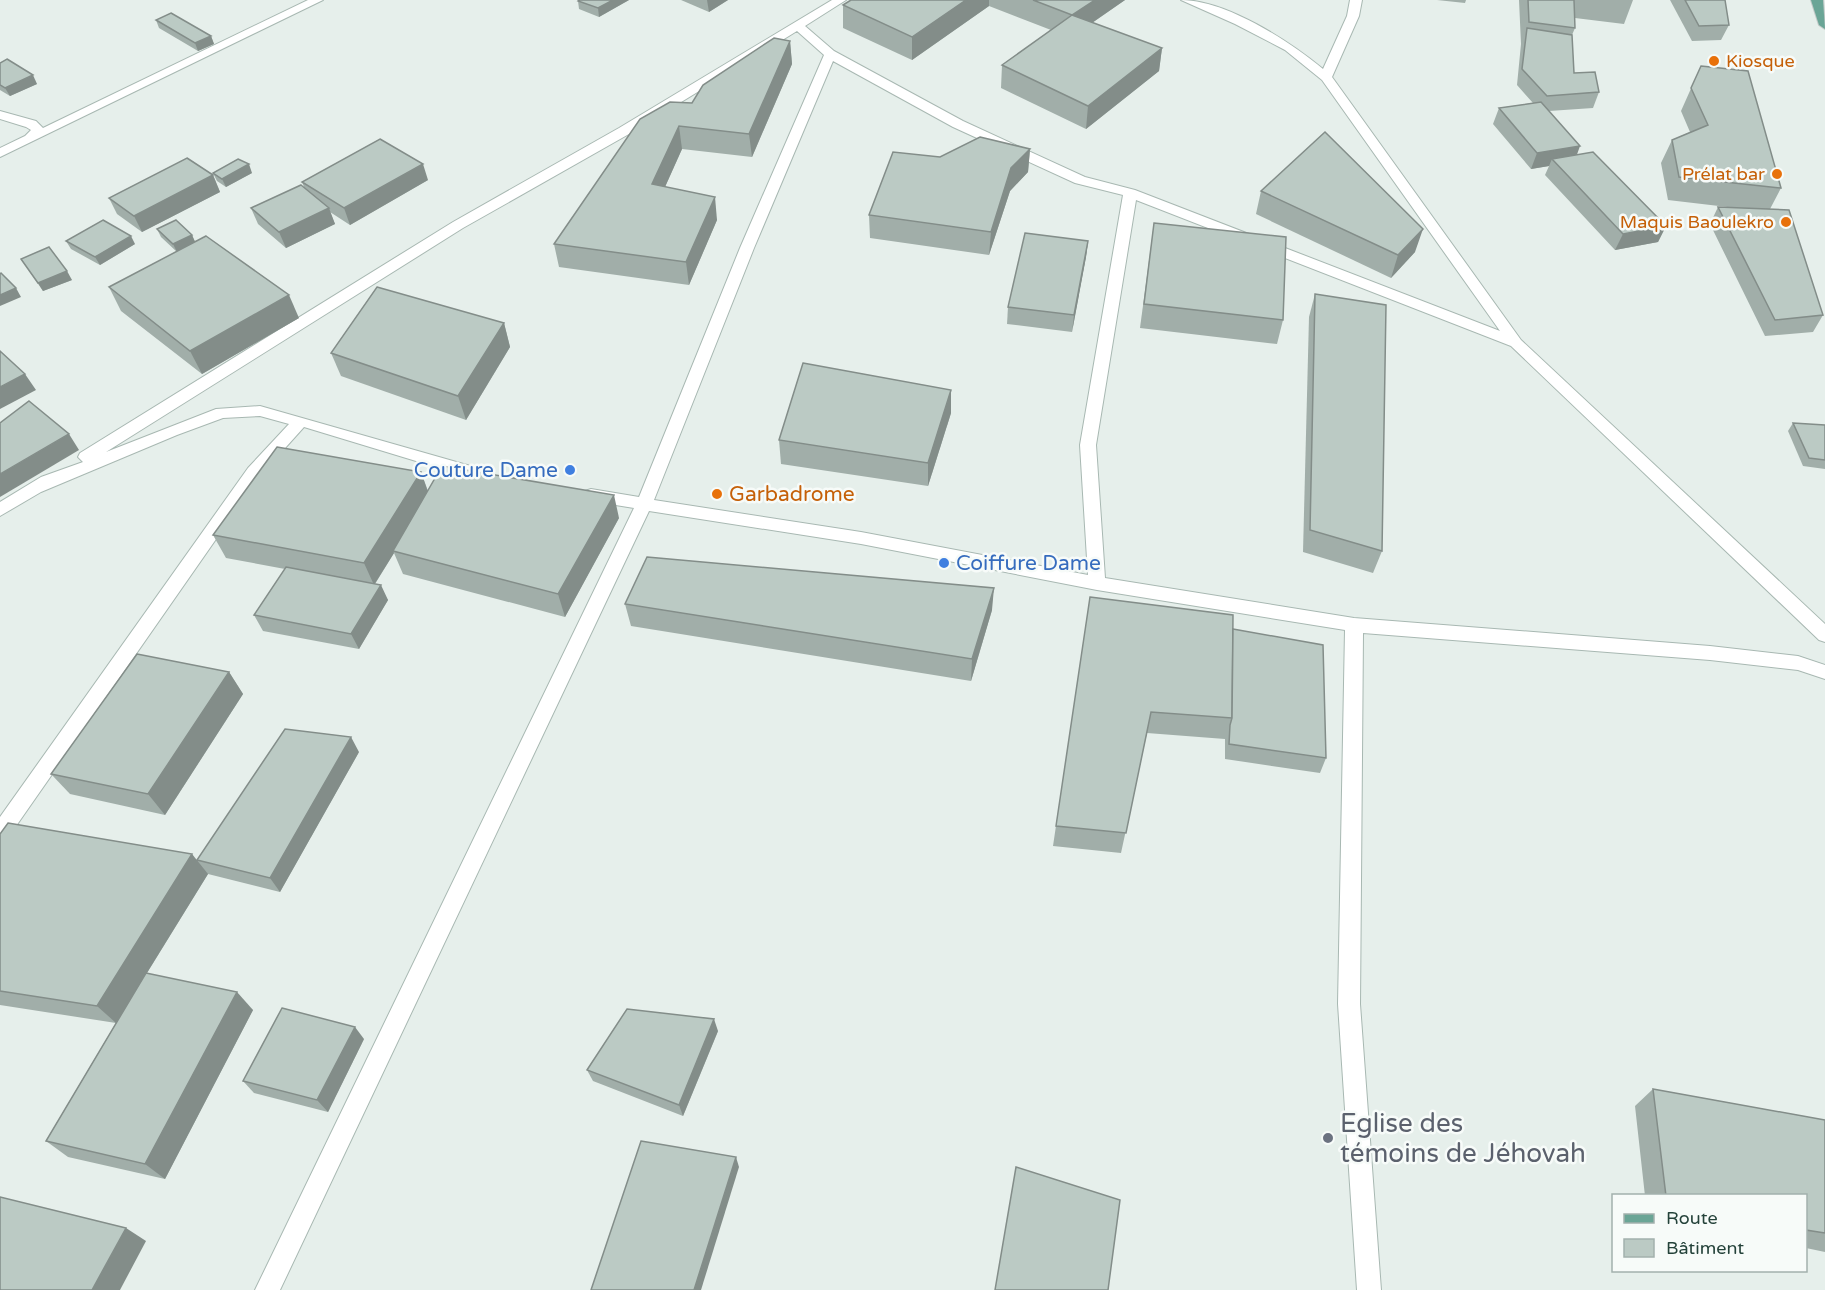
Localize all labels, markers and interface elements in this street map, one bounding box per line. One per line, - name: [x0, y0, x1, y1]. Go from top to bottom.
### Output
- place label: Kiosque: [1726, 50, 1795, 72]
- marker: Kiosque: [1707, 54, 1721, 68]
- place label: Prélat bar: [1682, 163, 1765, 185]
- marker: Prélat bar: [1770, 167, 1784, 181]
- place label: Maquis Baoulekro: [1620, 211, 1774, 233]
- marker: Maquis Baoulekro: [1779, 215, 1793, 229]
- place label: Couture Dame: [414, 458, 558, 483]
- marker: Couture Dame: [563, 463, 577, 477]
- place label: Garbadrome: [729, 482, 855, 507]
- marker: Garbadrome: [710, 487, 724, 501]
- place label: Coiffure Dame: [956, 551, 1101, 576]
- marker: Coiffure Dame: [937, 556, 951, 570]
- place label: Eglise des témoins de Jéhovah: [1340, 1108, 1586, 1169]
- marker: Eglise des témoins de Jéhovah: [1321, 1131, 1335, 1145]
- legend: [1612, 1194, 1807, 1272]
- text: Route: [1666, 1207, 1718, 1229]
- text: Bâtiment: [1666, 1237, 1744, 1259]

